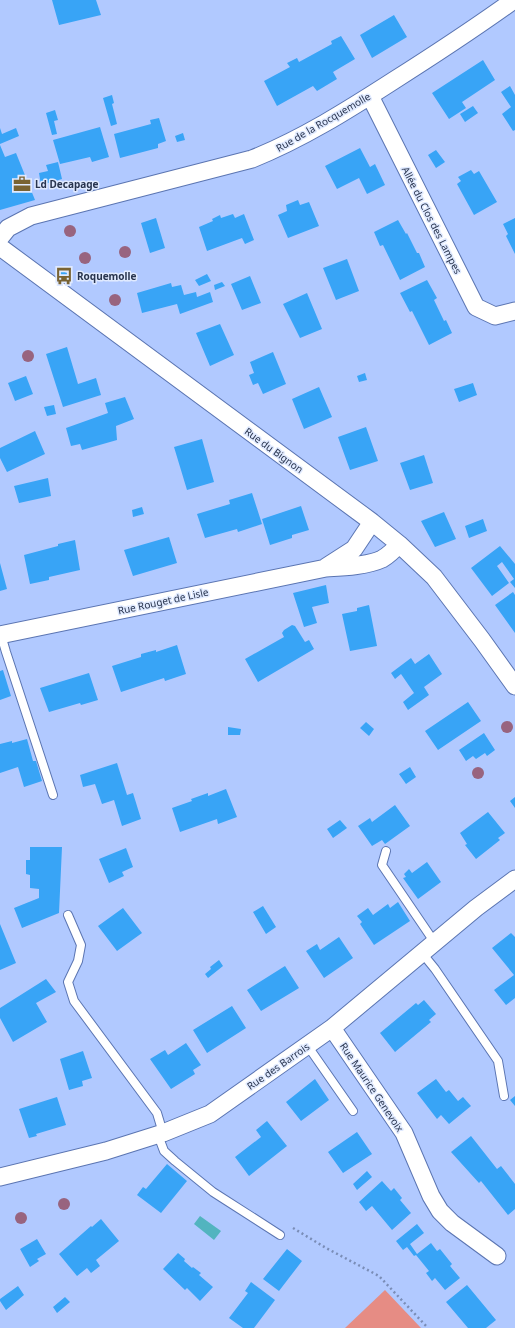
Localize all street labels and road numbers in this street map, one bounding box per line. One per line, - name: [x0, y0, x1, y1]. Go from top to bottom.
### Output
- street label: Rue de la Rocquemolle: [273, 89, 373, 155]
- street label: Allée du Clos des Lampes: [399, 164, 465, 276]
- street label: Rue du Bignon: [242, 424, 306, 476]
- street label: Rue Rouget de Lisle: [116, 584, 210, 617]
- street label: Rue des Barrois: [244, 1039, 312, 1093]
- street label: Rue Maurice Genevoix: [337, 1040, 407, 1135]

